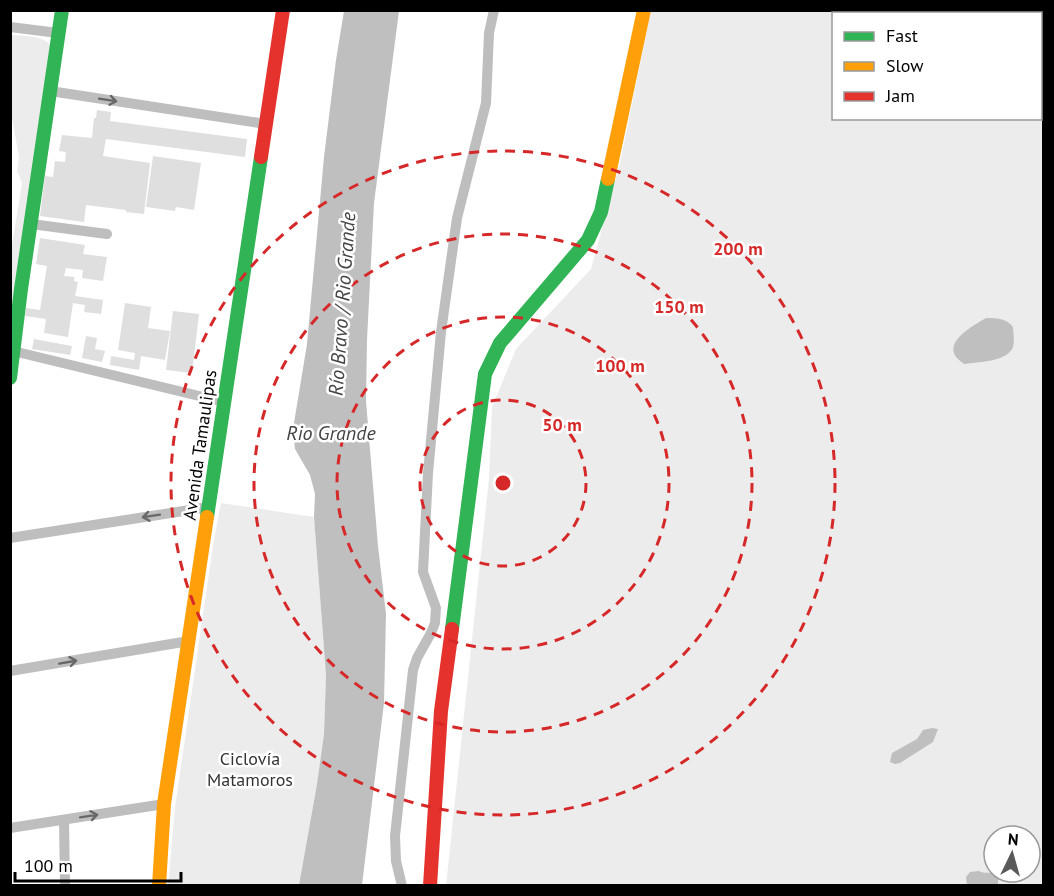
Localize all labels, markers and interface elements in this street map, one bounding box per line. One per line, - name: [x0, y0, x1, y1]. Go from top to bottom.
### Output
- legend: [832, 12, 1042, 120]
- text: Fast: [886, 24, 918, 47]
- text: Slow: [886, 54, 924, 77]
- text: Jam: [885, 84, 915, 107]
- one-way arrow: [98, 95, 118, 106]
- water label: Río Bravo / Rio Grande: [323, 211, 361, 397]
- text: 200 m: [713, 237, 763, 260]
- text: 150 m: [654, 295, 704, 318]
- text: 100 m: [595, 354, 645, 377]
- street label: Avenida Tamaulipas: [178, 368, 221, 522]
- text: 50 m: [542, 413, 582, 436]
- water label: Rio Grande: [286, 420, 376, 446]
- centre of rings: [493, 473, 513, 493]
- one-way arrow: [142, 510, 162, 521]
- one-way arrow: [58, 656, 78, 667]
- park label: Ciclovía Matamoros: [207, 747, 293, 791]
- one-way arrow: [79, 811, 99, 822]
- north arrow: [982, 824, 1042, 884]
- text: N: [1007, 829, 1019, 849]
- scale bar: [15, 845, 182, 883]
- text: 100 m: [24, 854, 73, 877]

